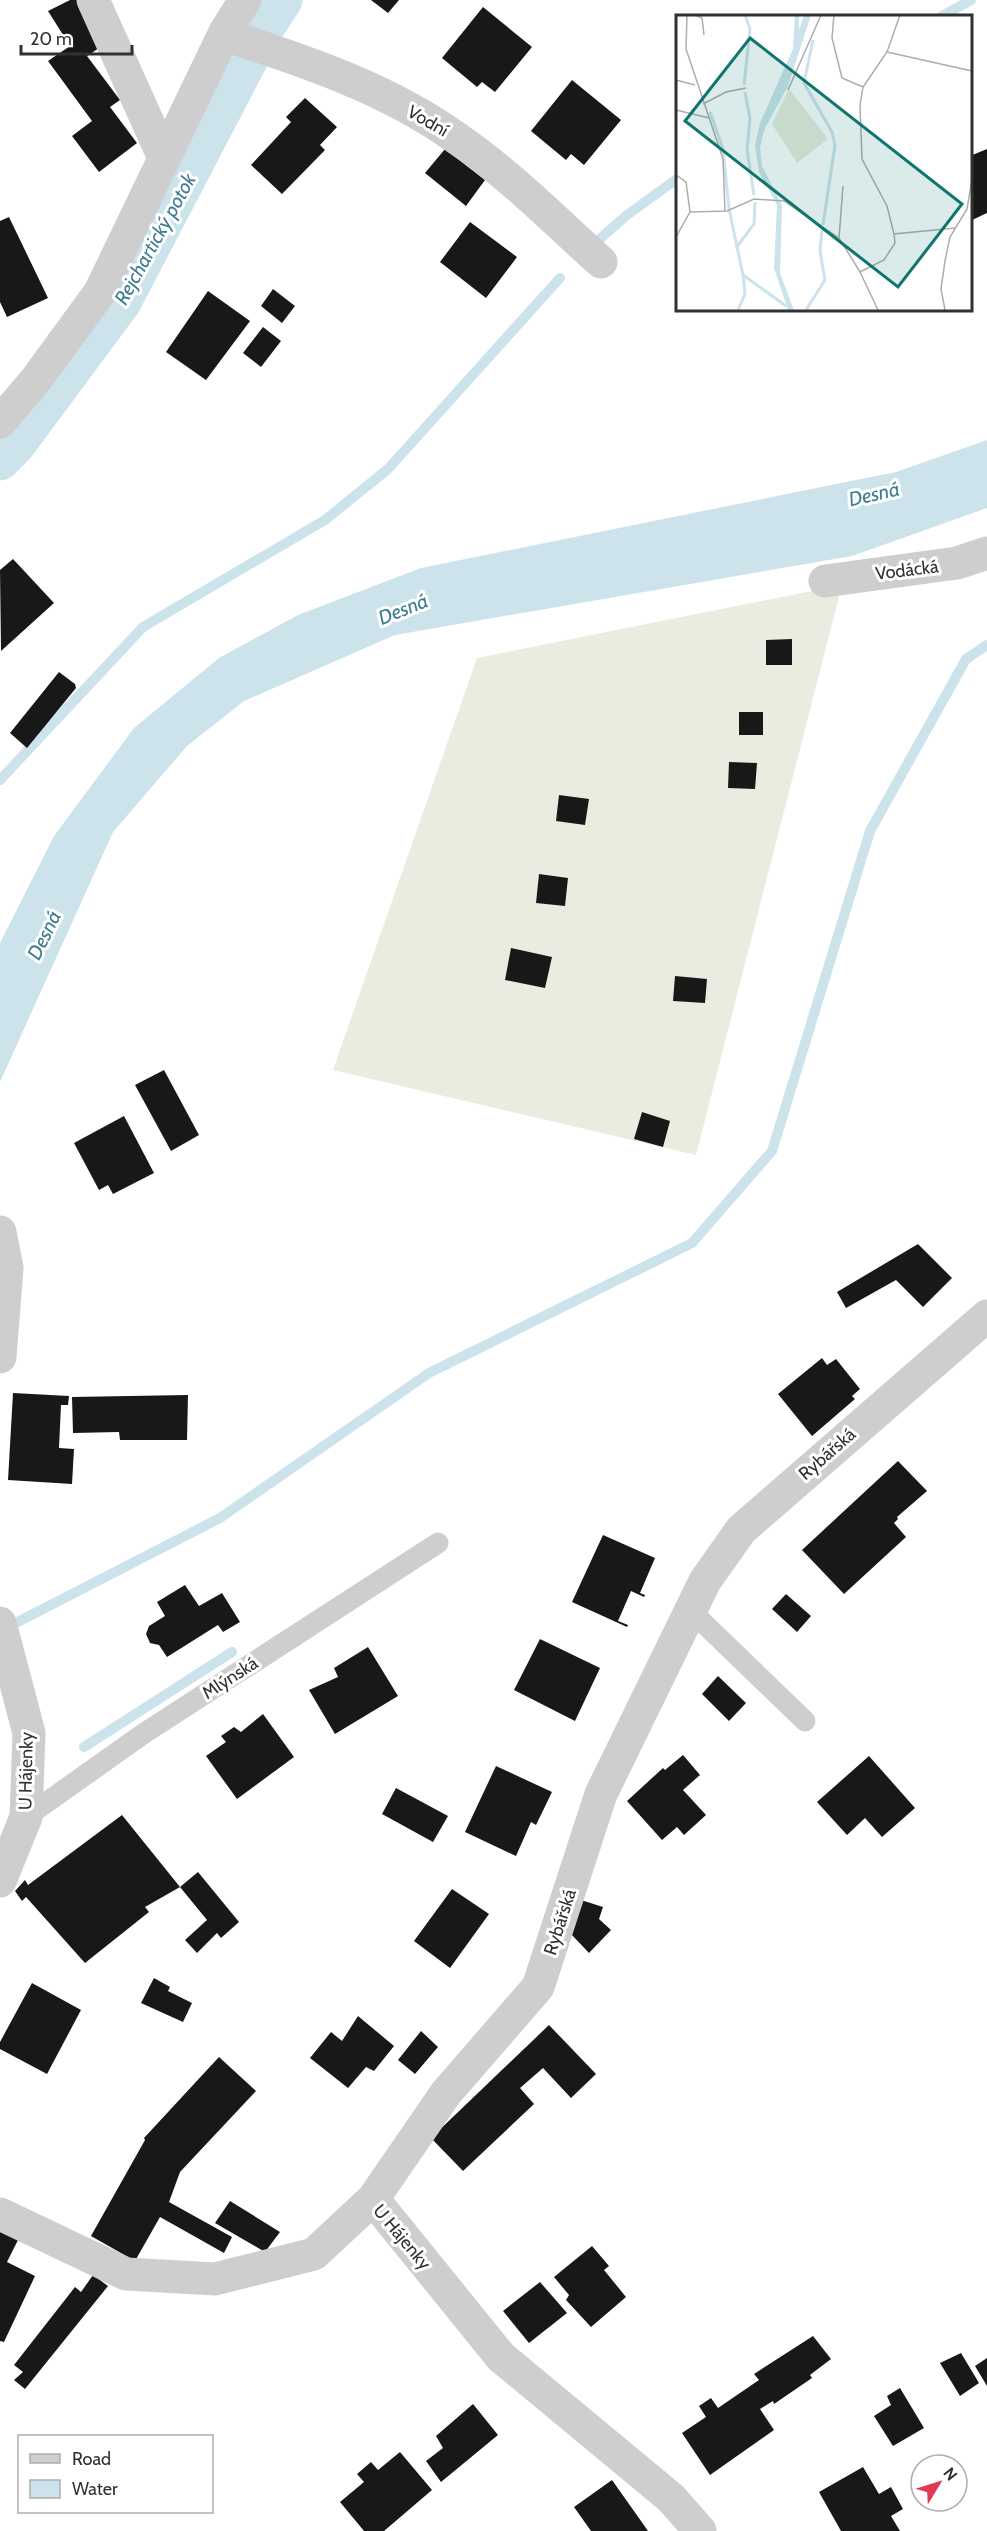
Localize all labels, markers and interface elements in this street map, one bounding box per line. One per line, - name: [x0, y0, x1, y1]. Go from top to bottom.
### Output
- inset map: [676, 15, 972, 310]
- scale bar: [21, 18, 132, 56]
- text: 20 m: [30, 28, 72, 50]
- street label: Vodní: [404, 101, 453, 142]
- water label: Rejchartický potok: [109, 168, 202, 309]
- water label: Desná: [846, 477, 902, 511]
- street label: Vodácká: [874, 555, 940, 585]
- water label: Desná: [375, 588, 431, 630]
- water label: Desná: [22, 907, 66, 963]
- street label: Rybářská: [794, 1423, 860, 1485]
- street label: Mlýnská: [198, 1652, 262, 1704]
- street label: U Hájenky: [14, 1732, 38, 1810]
- street label: Rybářská: [539, 1886, 581, 1958]
- street label: U Hájenky: [368, 2200, 436, 2274]
- legend: [18, 2435, 213, 2513]
- text: Road: [72, 2448, 111, 2470]
- north arrow: [909, 2453, 969, 2513]
- text: N: [939, 2464, 961, 2484]
- text: Water: [72, 2478, 118, 2500]

